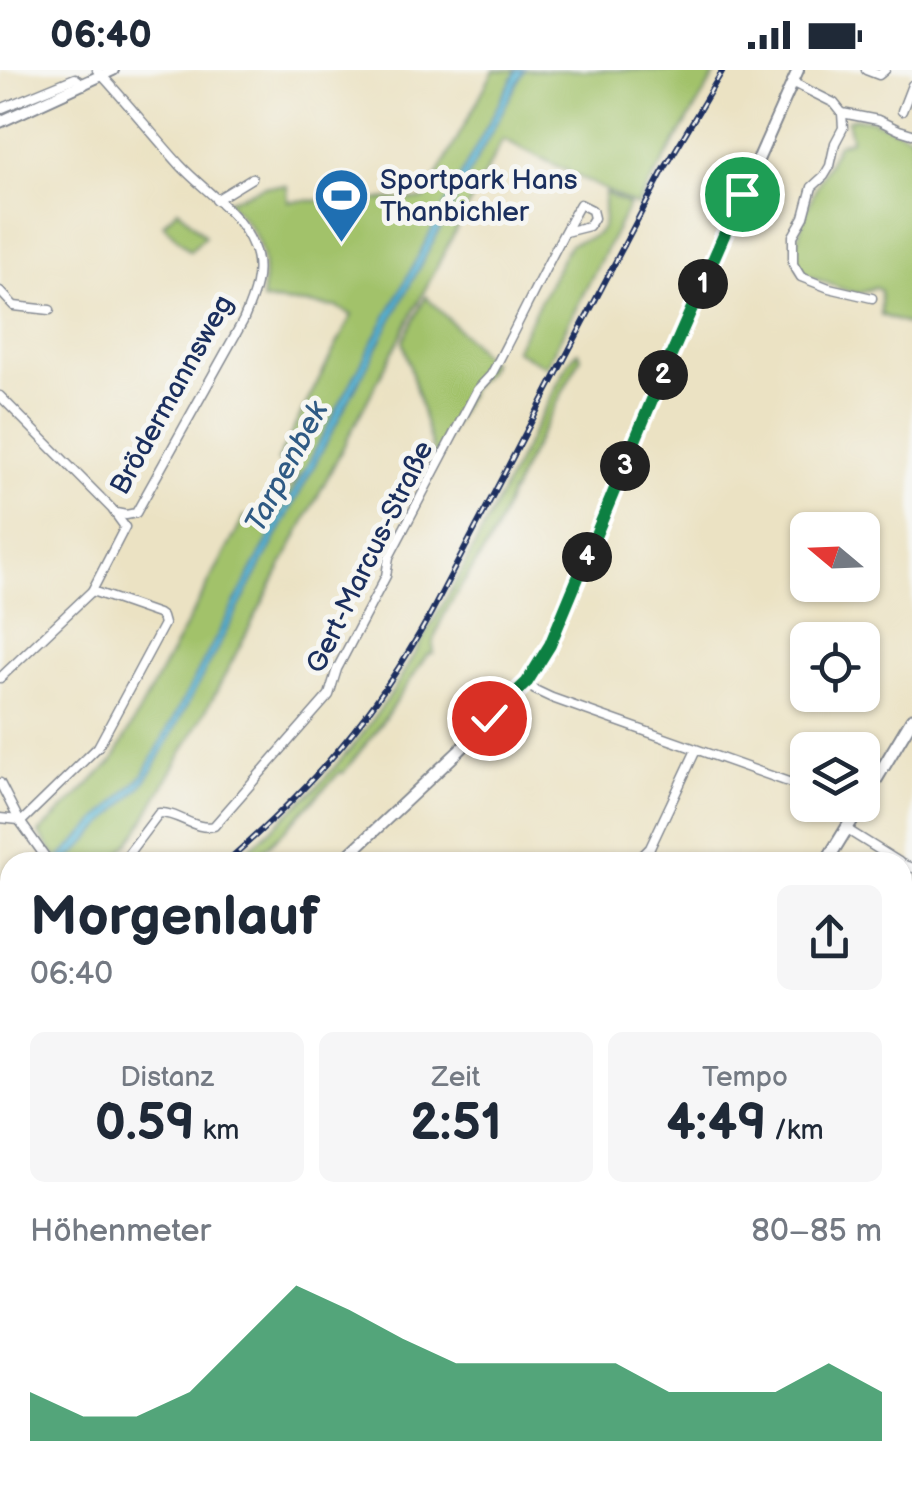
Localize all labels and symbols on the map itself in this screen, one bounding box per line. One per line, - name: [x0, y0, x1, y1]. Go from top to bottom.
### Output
- pin: [700, 152, 785, 237]
- place label: Sportpark Hans Thanbichler: [380, 164, 578, 229]
- sports icon: Sportpark Hans Thanbichler: [311, 166, 371, 245]
- pin: 1: [678, 259, 728, 309]
- street label: Brödermannsweg: [104, 290, 240, 500]
- pin: 2: [638, 350, 688, 400]
- water label: Tarpenbek: [238, 394, 337, 538]
- street label: Gert-Marcus-Straße: [299, 436, 441, 678]
- pin: 3: [600, 441, 650, 491]
- north arrow: [790, 512, 880, 602]
- pin: 4: [562, 532, 612, 582]
- pin: [447, 676, 532, 761]

